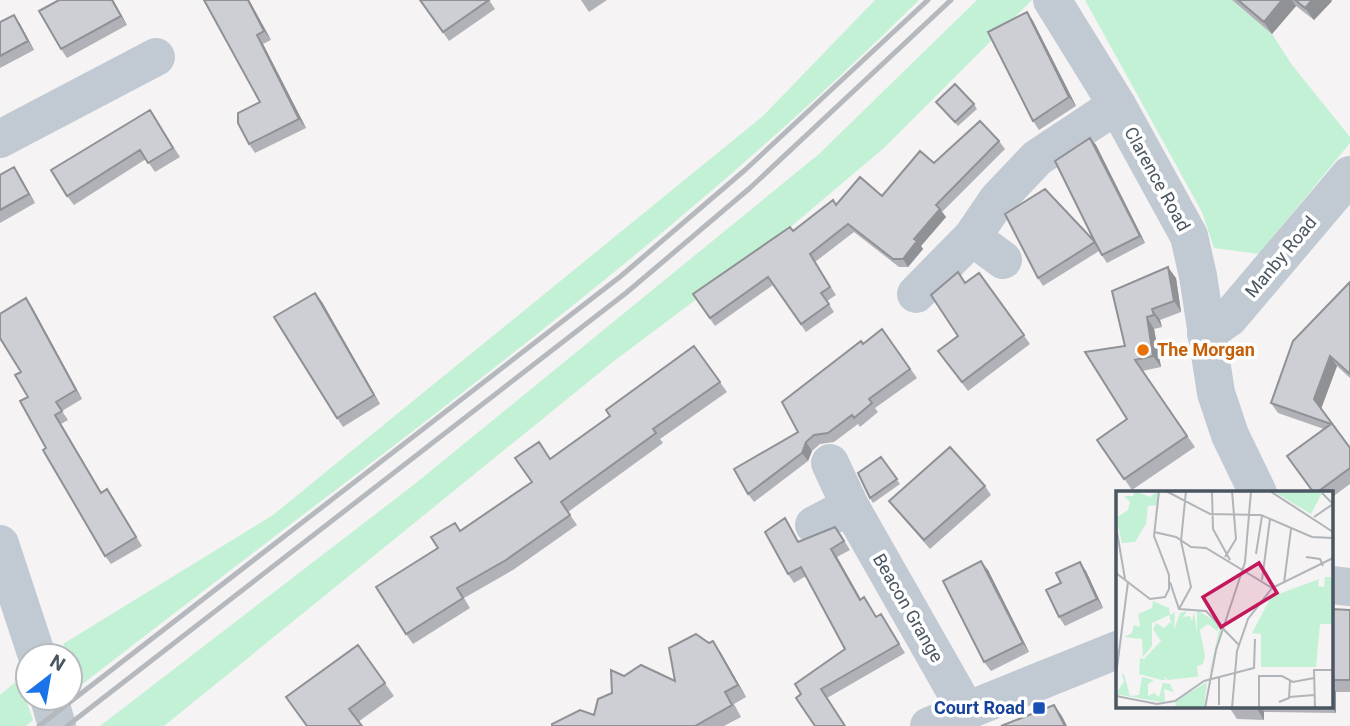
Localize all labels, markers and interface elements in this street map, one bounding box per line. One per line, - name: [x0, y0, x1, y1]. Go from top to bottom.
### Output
- street label: Clarence Road: [1120, 123, 1195, 235]
- street label: Manby Road: [1241, 212, 1321, 302]
- place label: The Morgan: [1157, 339, 1255, 360]
- marker: The Morgan: [1135, 342, 1151, 358]
- inset map: [1116, 491, 1332, 708]
- street label: Beacon Grange: [869, 550, 948, 666]
- north arrow: [14, 642, 84, 712]
- text: N: [46, 650, 69, 676]
- place label: Court Road: [934, 697, 1025, 718]
- marker: Court Road: [1031, 700, 1047, 716]

